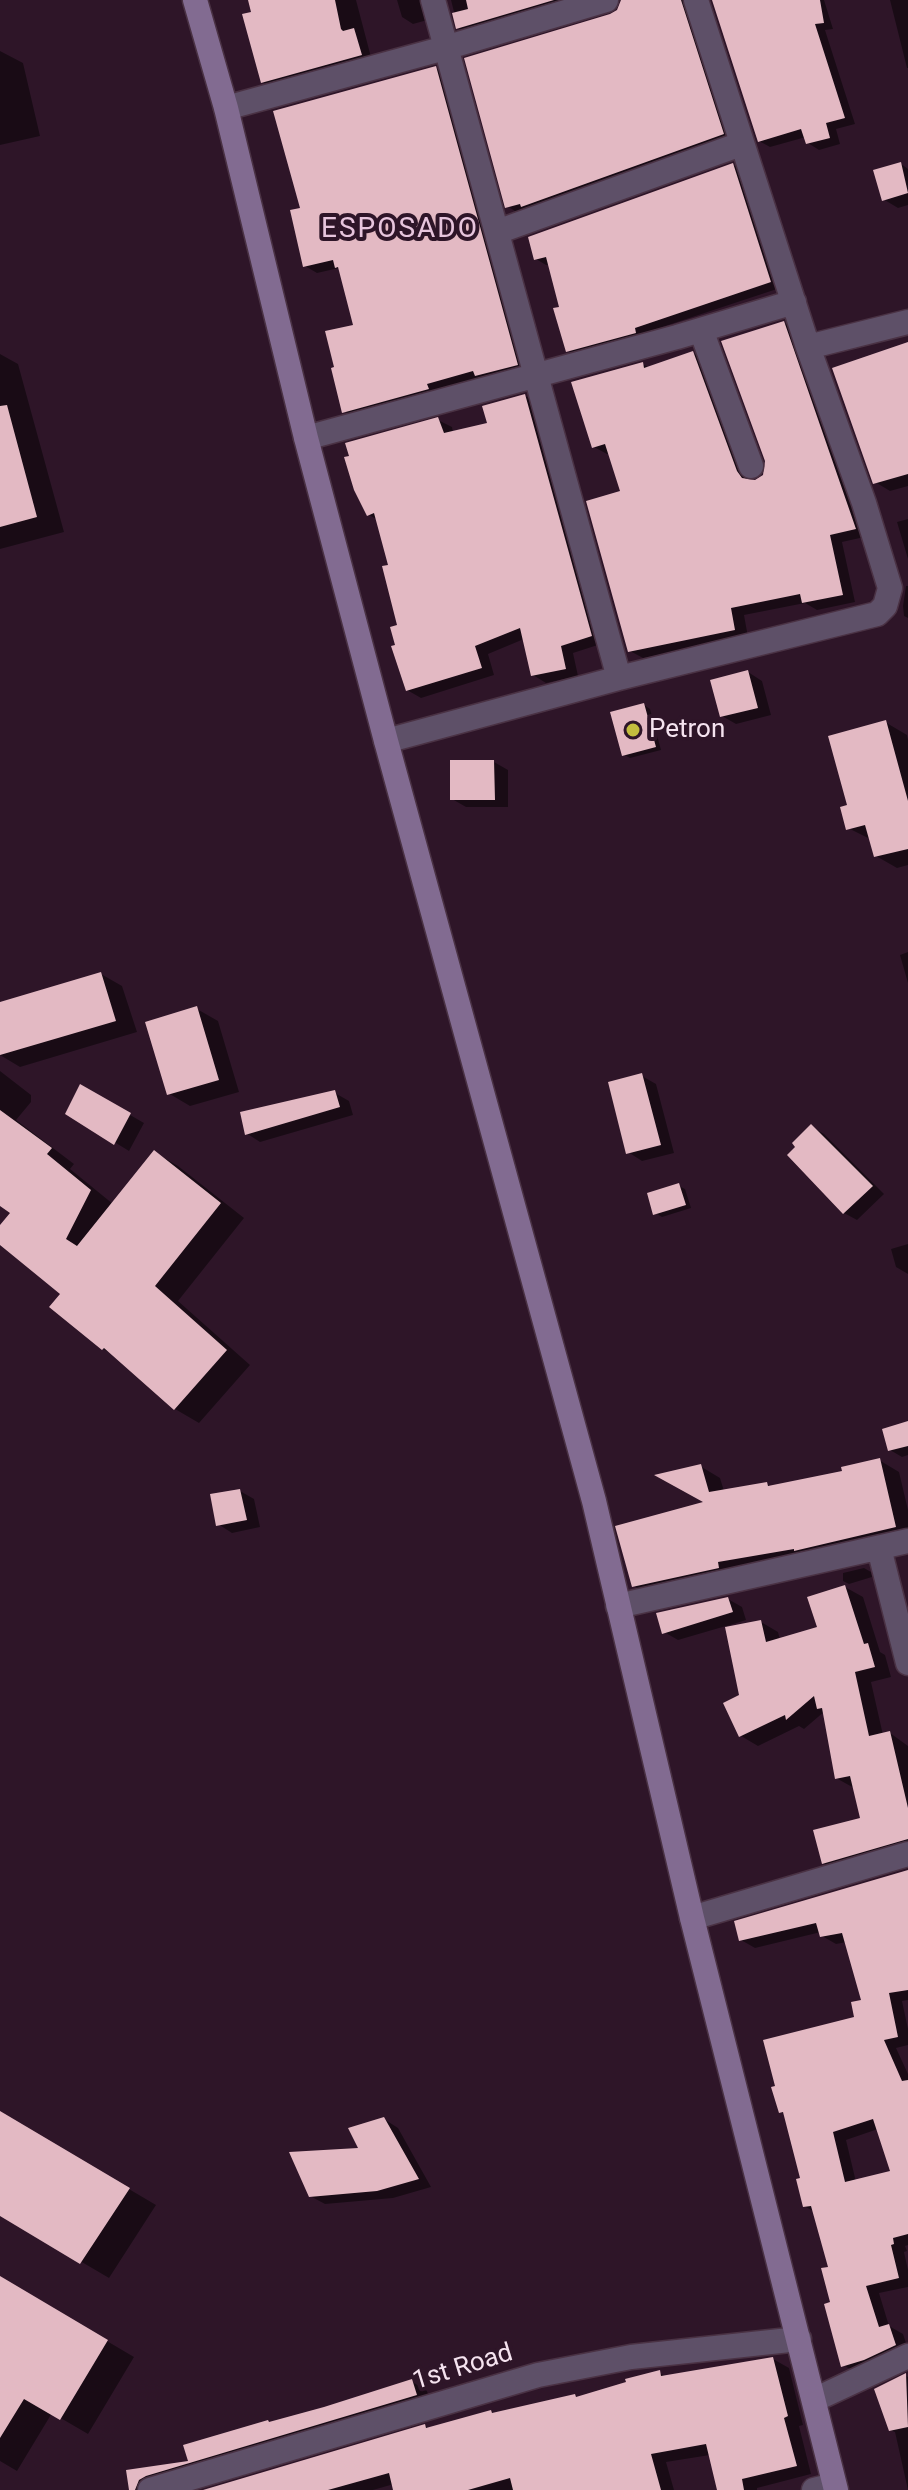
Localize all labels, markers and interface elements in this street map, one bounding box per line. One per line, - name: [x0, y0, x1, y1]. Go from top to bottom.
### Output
- district label: ESPOSADO: [321, 213, 479, 247]
- place label: Petron: [649, 714, 725, 746]
- marker: Petron: [624, 721, 642, 739]
- street label: 1st Road: [409, 2338, 517, 2398]

